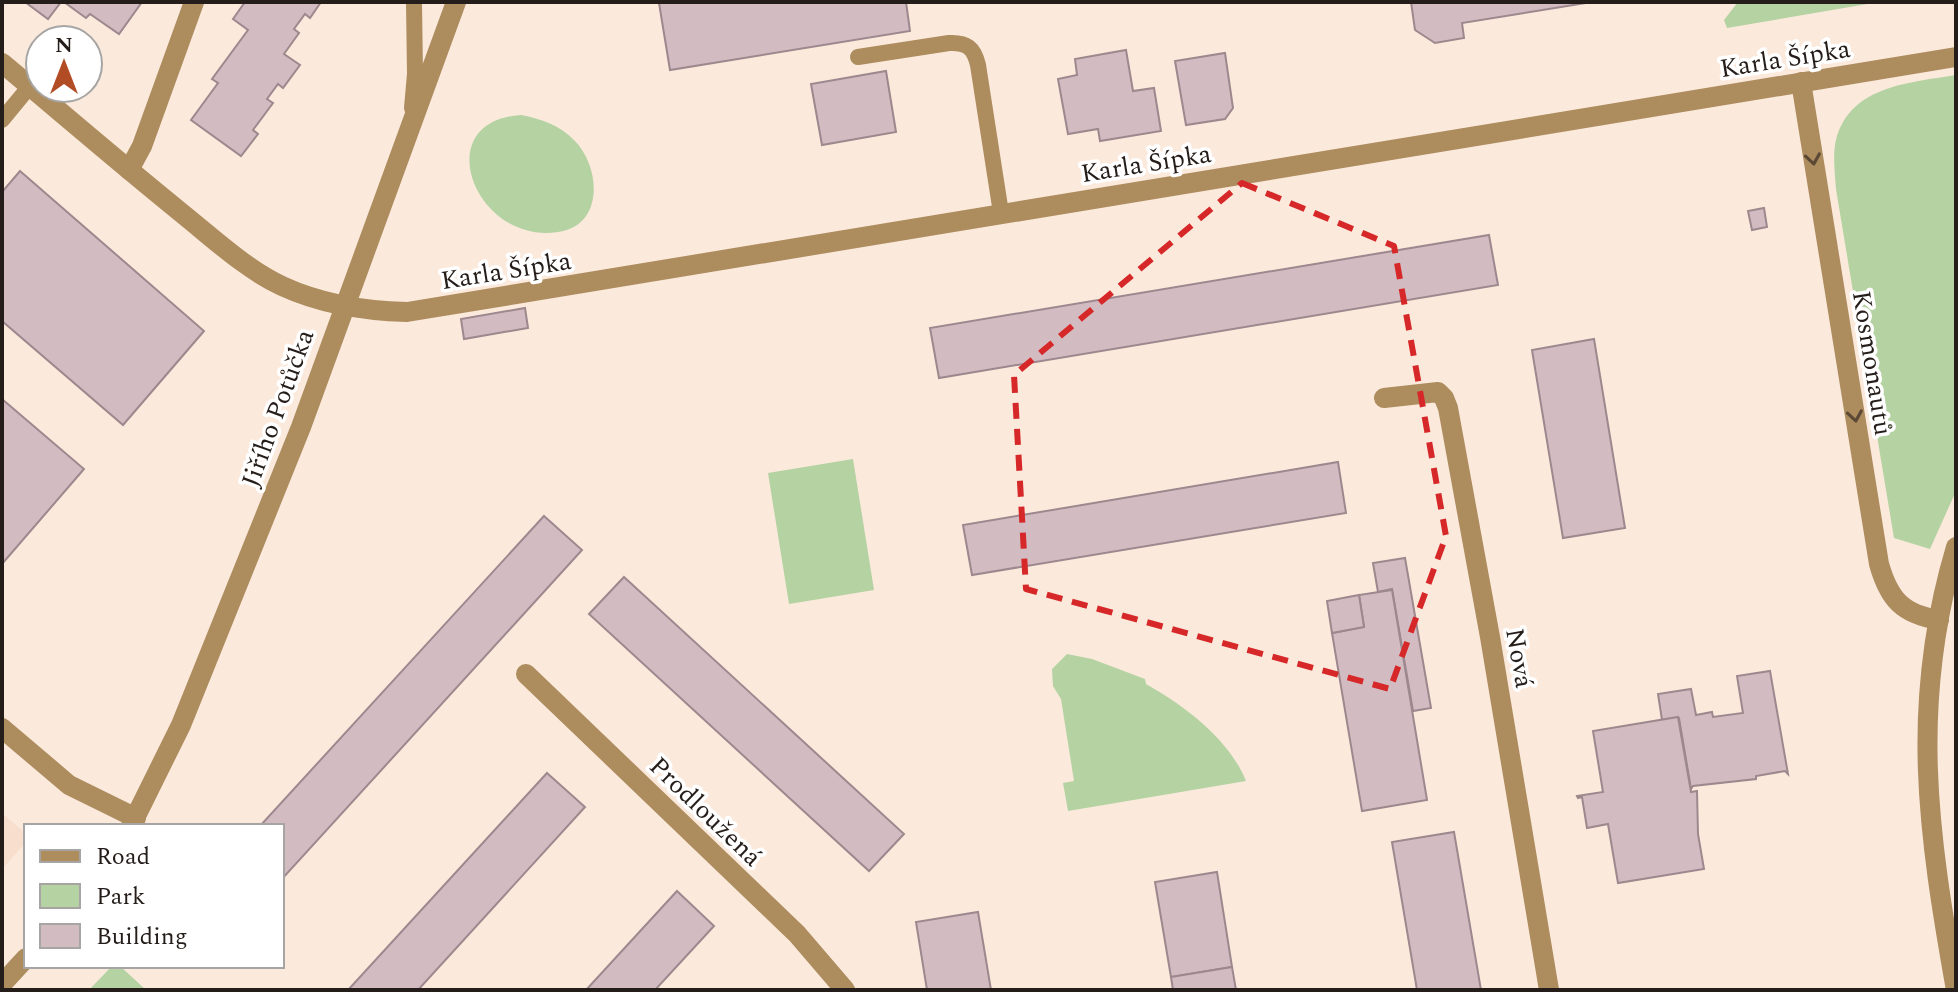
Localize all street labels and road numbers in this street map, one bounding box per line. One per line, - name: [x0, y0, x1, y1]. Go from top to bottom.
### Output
- street label: Karla Šípka: [1717, 29, 1854, 89]
- street label: Karla Šípka: [1078, 134, 1215, 194]
- street label: Karla Šípka: [438, 241, 575, 301]
- street label: Kosmonautů: [1841, 288, 1903, 438]
- street label: Jiřího Potůčka: [231, 324, 325, 493]
- street label: Nová: [1494, 625, 1544, 691]
- street label: Prodloužená: [640, 747, 771, 876]

